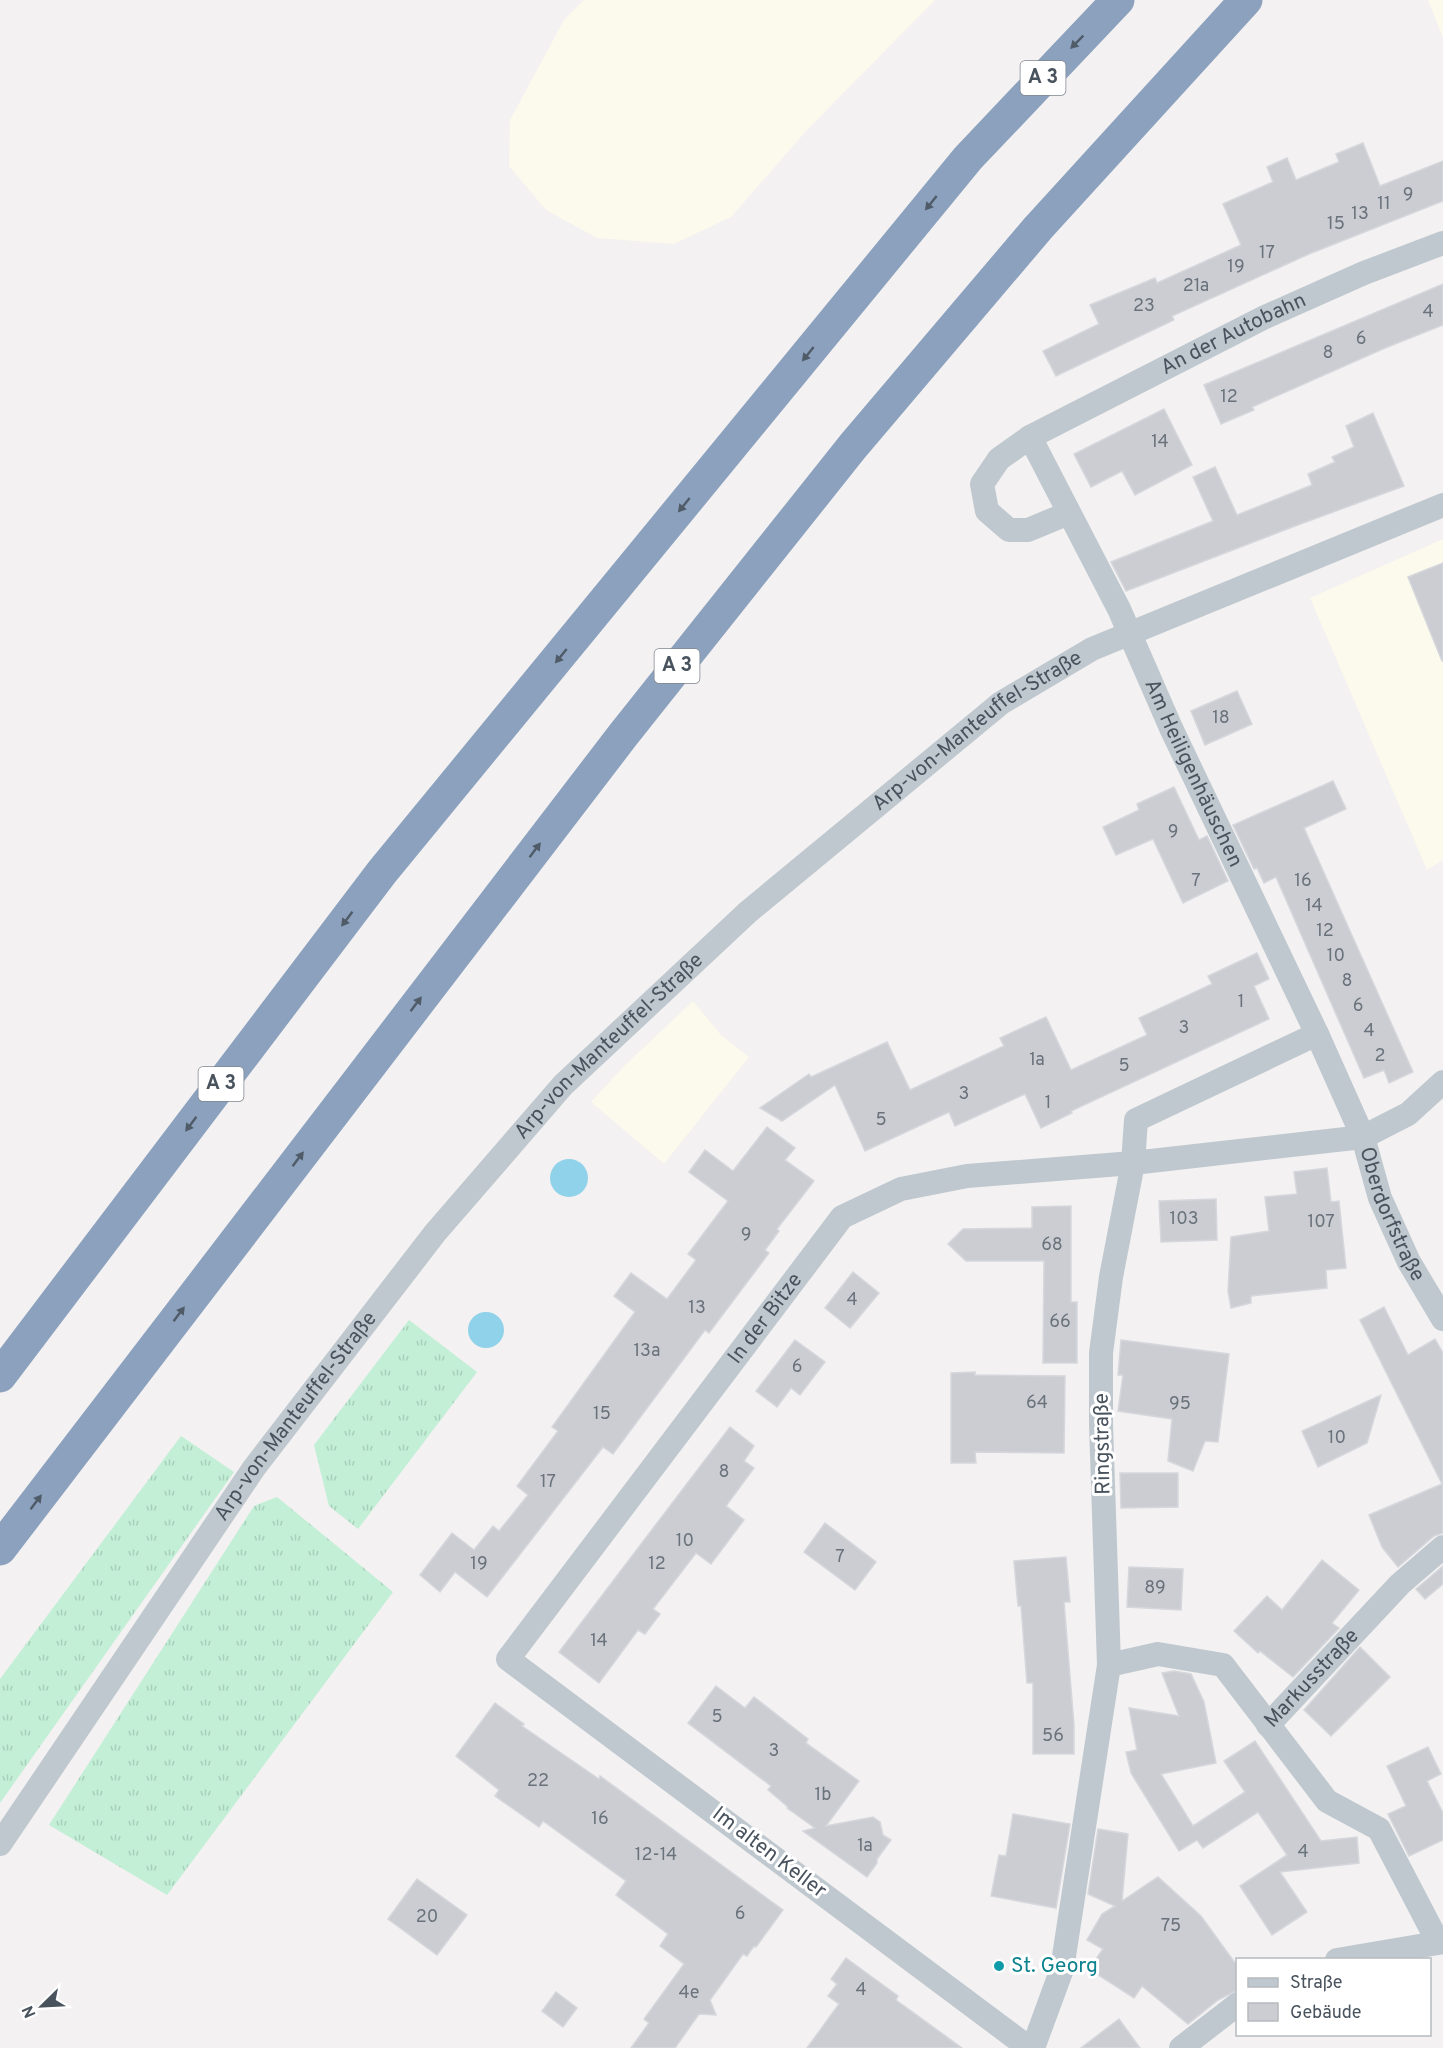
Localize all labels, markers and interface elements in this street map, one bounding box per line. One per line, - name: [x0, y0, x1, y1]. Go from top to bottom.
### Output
- one-way arrow: [1071, 34, 1085, 48]
- road number: A 3: [1020, 61, 1066, 95]
- house number: 9: [1403, 184, 1413, 207]
- house number: 11: [1377, 193, 1391, 216]
- one-way arrow: [925, 195, 938, 211]
- house number: 13: [1351, 203, 1369, 226]
- house number: 15: [1327, 213, 1345, 236]
- house number: 17: [1259, 242, 1275, 265]
- house number: 19: [1227, 256, 1245, 279]
- house number: 21a: [1183, 275, 1209, 298]
- street label: An der Autobahn: [1156, 287, 1310, 382]
- house number: 23: [1133, 295, 1155, 318]
- house number: 4: [1422, 301, 1434, 324]
- house number: 6: [1356, 328, 1366, 351]
- house number: 8: [1323, 342, 1334, 365]
- one-way arrow: [801, 346, 814, 362]
- house number: 12: [1220, 386, 1238, 409]
- house number: 14: [1151, 431, 1169, 454]
- one-way arrow: [678, 497, 691, 513]
- street label: Arp-von-Manteuffel-Straße: [867, 644, 1087, 817]
- one-way arrow: [555, 648, 568, 663]
- road number: A 3: [654, 649, 700, 683]
- street label: Am Heiligenhäuschen: [1138, 675, 1249, 872]
- house number: 18: [1212, 707, 1230, 730]
- house number: 9: [1168, 821, 1178, 844]
- one-way arrow: [528, 842, 540, 857]
- house number: 7: [1191, 870, 1201, 893]
- house number: 16: [1294, 870, 1312, 893]
- house number: 14: [1305, 895, 1323, 918]
- one-way arrow: [341, 911, 353, 926]
- house number: 12: [1316, 920, 1334, 943]
- house number: 10: [1327, 945, 1345, 968]
- street label: Arp-von-Manteuffel-Straße: [509, 947, 709, 1145]
- house number: 8: [1342, 970, 1353, 993]
- house number: 1: [1238, 991, 1244, 1014]
- house number: 6: [1353, 995, 1363, 1018]
- one-way arrow: [410, 997, 422, 1012]
- house number: 3: [1179, 1017, 1189, 1040]
- house number: 4: [1363, 1020, 1375, 1043]
- house number: 2: [1374, 1045, 1386, 1068]
- house number: 1a: [1029, 1049, 1045, 1072]
- house number: 5: [1118, 1055, 1130, 1078]
- road number: A 3: [198, 1067, 244, 1101]
- house number: 3: [959, 1083, 969, 1106]
- house number: 1: [1045, 1092, 1051, 1115]
- house number: 5: [875, 1109, 887, 1132]
- one-way arrow: [185, 1116, 197, 1132]
- street label: Oberdorfstraße: [1353, 1144, 1431, 1287]
- one-way arrow: [292, 1152, 304, 1168]
- house number: 103: [1169, 1208, 1199, 1231]
- house number: 107: [1307, 1211, 1335, 1234]
- house number: 9: [741, 1224, 751, 1247]
- house number: 68: [1041, 1234, 1063, 1257]
- street label: In der Bitze: [722, 1267, 809, 1370]
- house number: 4: [846, 1289, 858, 1312]
- house number: 13: [688, 1297, 706, 1320]
- street label: Arp-von-Manteuffel-Straße: [208, 1306, 383, 1526]
- one-way arrow: [173, 1307, 185, 1322]
- house number: 66: [1049, 1311, 1071, 1334]
- house number: 13a: [633, 1340, 661, 1363]
- house number: 6: [792, 1356, 802, 1379]
- house number: 64: [1026, 1392, 1048, 1415]
- street label: Ringstraße: [1089, 1393, 1117, 1495]
- house number: 95: [1169, 1393, 1191, 1416]
- house number: 15: [593, 1403, 611, 1426]
- house number: 10: [1328, 1427, 1346, 1450]
- house number: 8: [719, 1461, 730, 1484]
- house number: 17: [540, 1471, 556, 1494]
- one-way arrow: [29, 1495, 41, 1510]
- house number: 10: [676, 1530, 694, 1553]
- house number: 7: [835, 1546, 845, 1569]
- house number: 19: [470, 1553, 488, 1576]
- house number: 12: [648, 1553, 666, 1576]
- house number: 89: [1144, 1577, 1166, 1600]
- street label: Markusstraße: [1259, 1623, 1365, 1734]
- house number: 14: [590, 1630, 608, 1653]
- house number: 5: [711, 1706, 723, 1729]
- house number: 56: [1042, 1725, 1064, 1748]
- house number: 3: [769, 1740, 779, 1763]
- house number: 22: [527, 1770, 549, 1793]
- house number: 1b: [815, 1784, 831, 1807]
- street label: Im alten Keller: [706, 1801, 832, 1905]
- house number: 16: [591, 1808, 609, 1831]
- house number: 1a: [857, 1835, 873, 1858]
- house number: 4: [1297, 1841, 1309, 1864]
- house number: 12-14: [635, 1844, 677, 1867]
- house number: 6: [735, 1903, 745, 1926]
- house number: 20: [416, 1906, 438, 1929]
- house number: 75: [1161, 1915, 1181, 1938]
- place label: St. Georg: [1011, 1953, 1098, 1980]
- legend: [1236, 1958, 1431, 2036]
- marker: St. Georg: [992, 1959, 1006, 1973]
- text: Straße: [1290, 1972, 1342, 1995]
- north arrow: [12, 1976, 72, 2036]
- house number: 4: [855, 1979, 867, 2002]
- house number: 4e: [679, 1982, 699, 2005]
- text: N: [19, 2002, 42, 2021]
- text: Gebäude: [1290, 2002, 1362, 2025]

